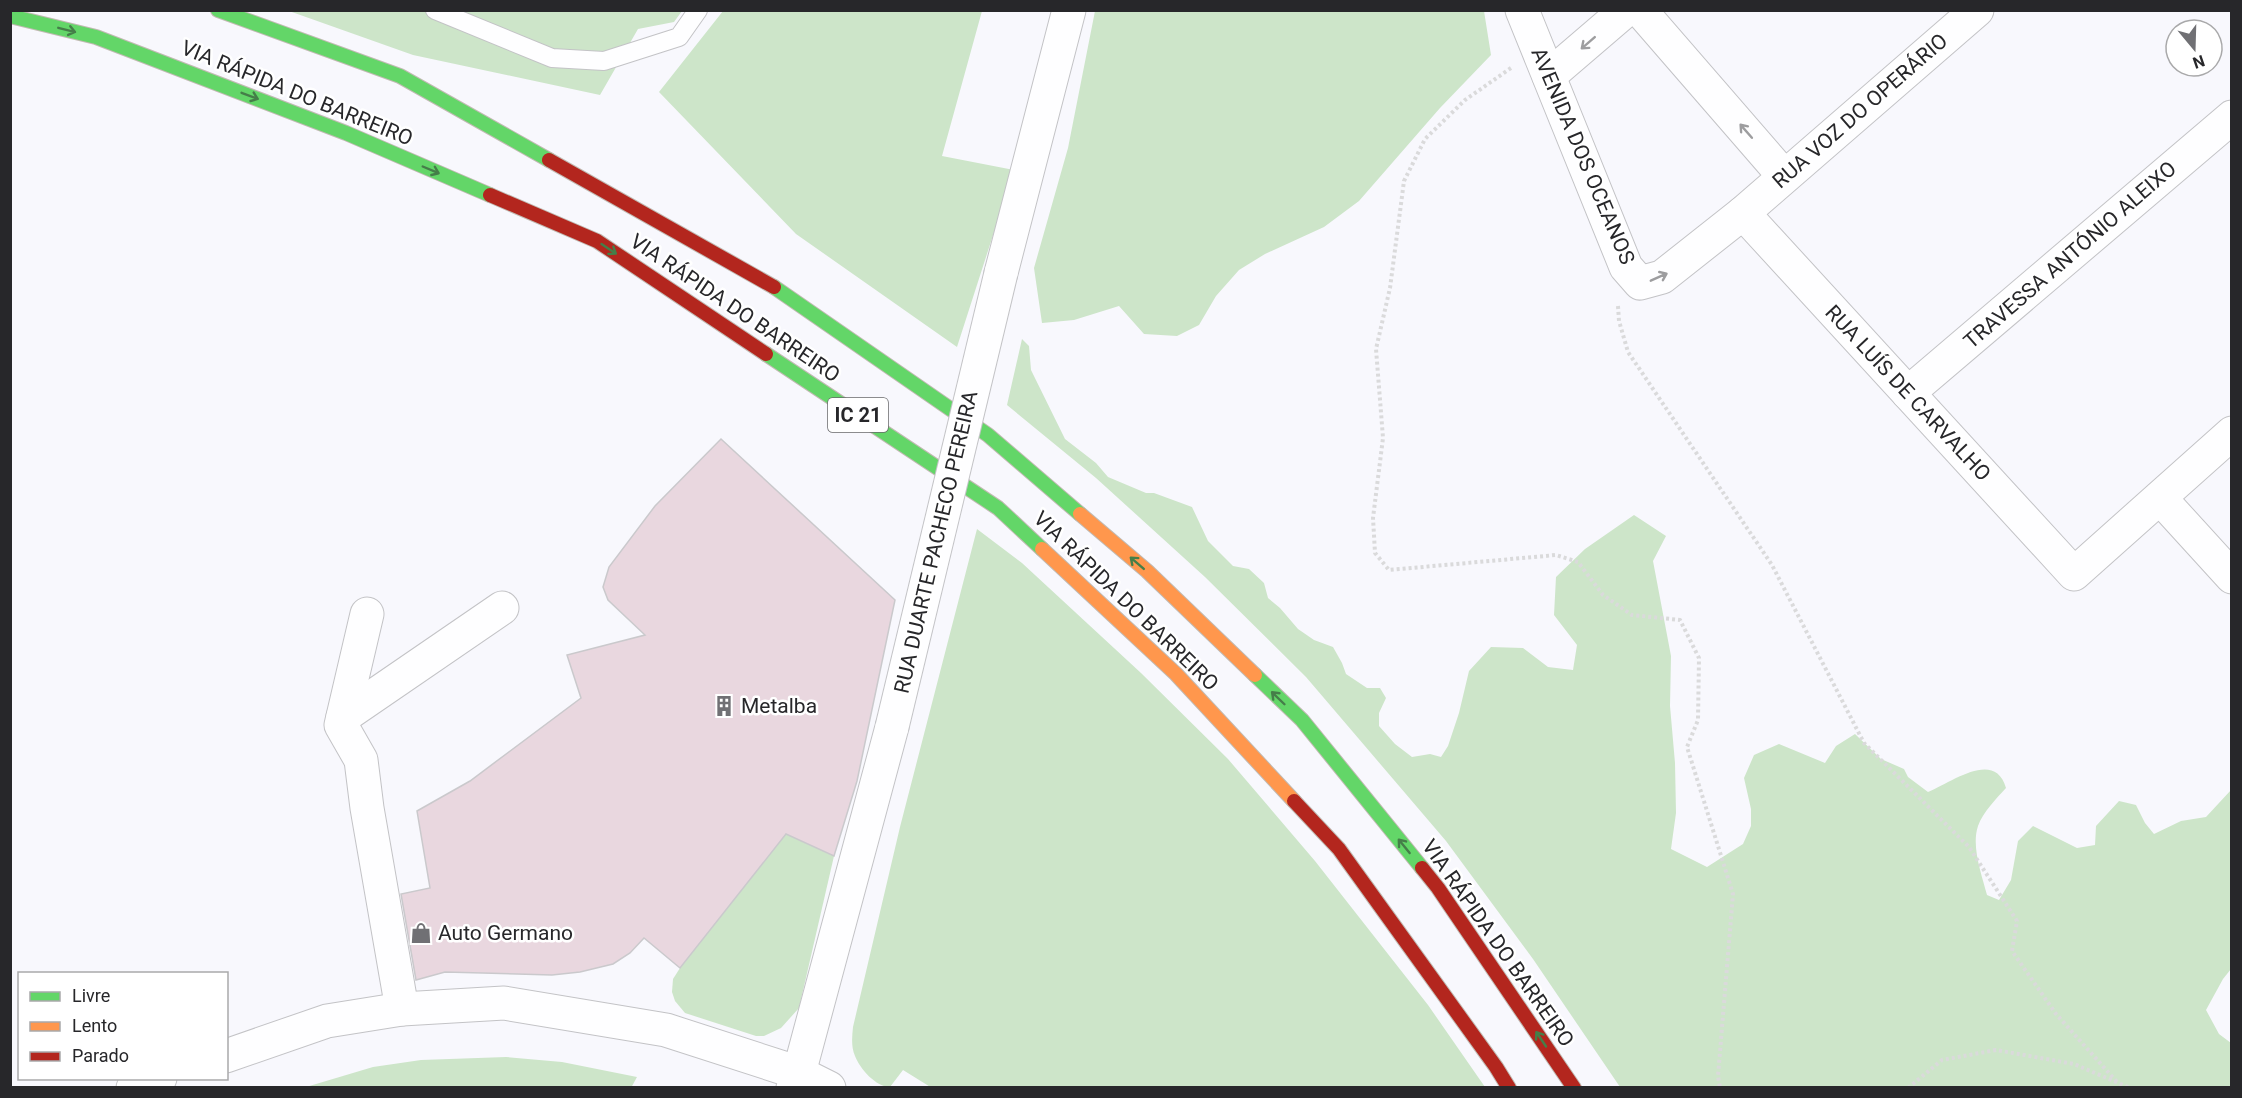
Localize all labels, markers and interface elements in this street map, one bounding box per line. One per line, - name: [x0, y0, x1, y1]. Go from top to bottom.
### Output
- north arrow: [2164, 18, 2224, 78]
- one-way arrow: [58, 24, 77, 36]
- street label: RUA VOZ DO OPERÁRIO: [1768, 29, 1952, 193]
- street label: VIA RÁPIDA DO BARREIRO: [178, 36, 416, 150]
- one-way arrow: [1581, 36, 1596, 50]
- street label: AVENIDA DOS OCEANOS: [1526, 44, 1640, 268]
- text: N: [2190, 51, 2207, 73]
- one-way arrow: [241, 91, 259, 102]
- one-way arrow: [1739, 124, 1753, 140]
- street label: TRAVESSA ANTÓNIO ALEIXO: [1959, 156, 2181, 354]
- one-way arrow: [422, 165, 440, 176]
- street label: VIA RÁPIDA DO BARREIRO: [626, 229, 844, 387]
- one-way arrow: [600, 243, 617, 255]
- one-way arrow: [1649, 270, 1667, 282]
- street label: RUA LUÍS DE CARVALHO: [1820, 300, 1996, 486]
- street label: RUA DUARTE PACHECO PEREIRA: [889, 388, 983, 696]
- road number: IC 21: [828, 398, 888, 432]
- street label: VIA RÁPIDA DO BARREIRO: [1029, 506, 1223, 696]
- one-way arrow: [1130, 556, 1145, 570]
- one-way arrow: [1270, 690, 1285, 705]
- building icon: Metalba: [712, 694, 736, 718]
- place label: Metalba: [741, 694, 817, 718]
- street label: VIA RÁPIDA DO BARREIRO: [1417, 835, 1579, 1051]
- one-way arrow: [1397, 839, 1411, 854]
- shop icon: Auto Germano: [409, 921, 433, 945]
- place label: Auto Germano: [438, 921, 573, 945]
- legend: [18, 972, 228, 1080]
- text: Livre: [72, 985, 110, 1006]
- text: Lento: [72, 1015, 117, 1036]
- one-way arrow: [1535, 1031, 1547, 1048]
- text: Parado: [72, 1045, 129, 1066]

